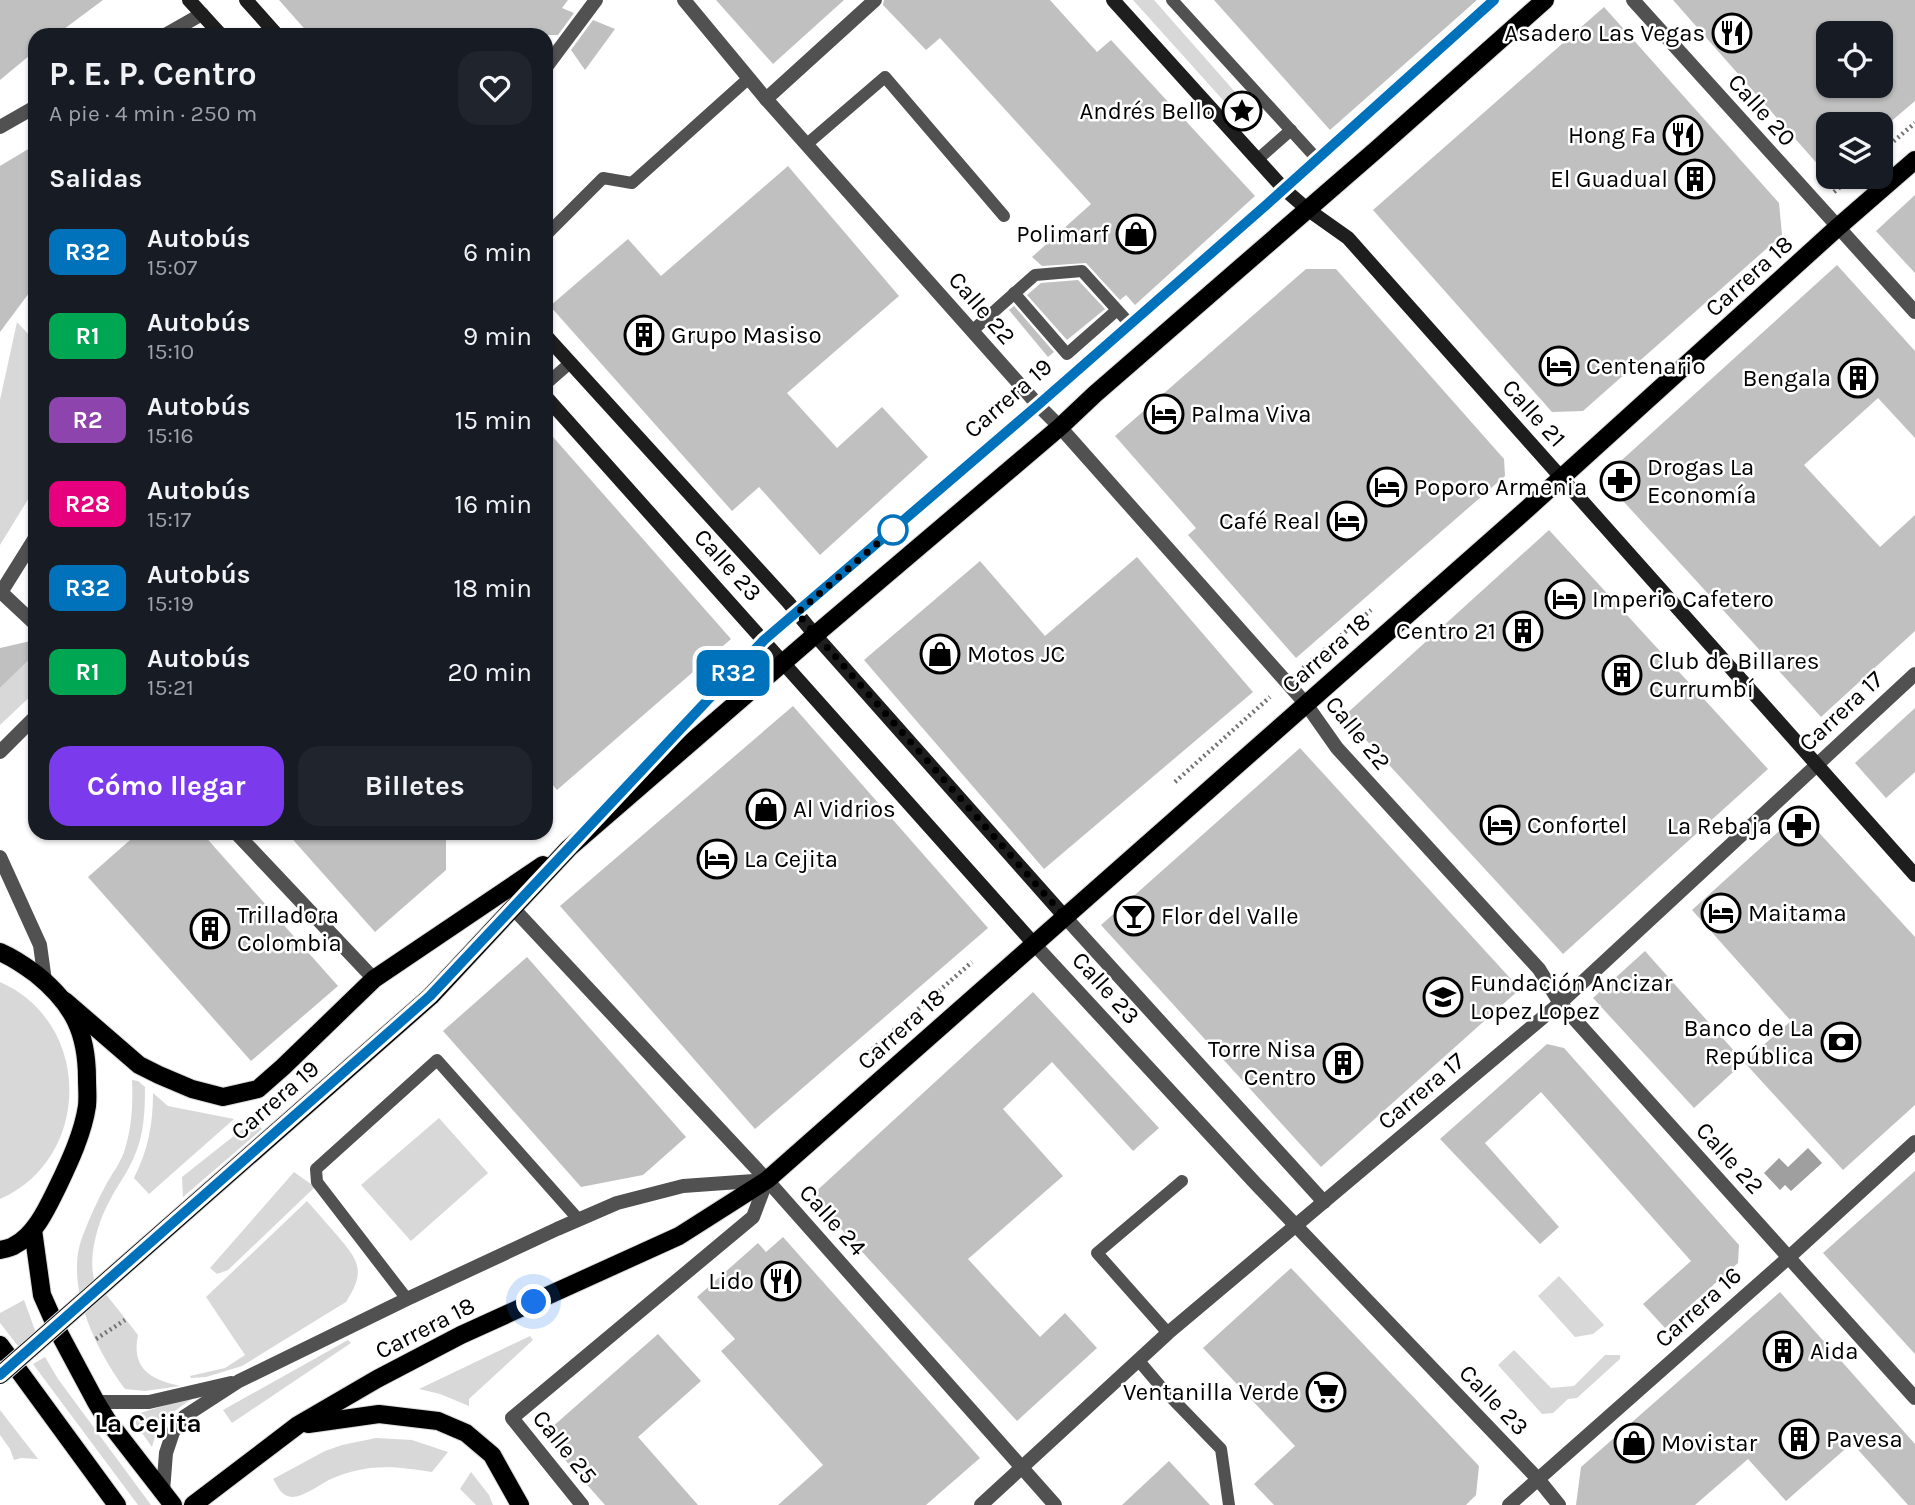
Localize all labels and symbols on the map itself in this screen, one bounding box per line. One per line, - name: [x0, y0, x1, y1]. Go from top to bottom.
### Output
- restaurant icon: Asadero Las Vegas: [1711, 12, 1753, 54]
- place label: Asadero Las Vegas: [1504, 19, 1705, 47]
- street label: Calle 20: [1722, 68, 1802, 152]
- place icon: Andrés Bello: [1221, 90, 1263, 132]
- place label: Andrés Bello: [1079, 97, 1215, 125]
- restaurant icon: Hong Fa: [1662, 114, 1704, 156]
- place label: Hong Fa: [1568, 121, 1656, 149]
- building icon: El Guadual: [1674, 158, 1716, 200]
- place label: El Guadual: [1550, 165, 1668, 193]
- shop icon: Polimarf: [1115, 213, 1157, 255]
- place label: Polimarf: [1016, 220, 1110, 248]
- street label: Carrera 18: [1700, 230, 1798, 322]
- street label: Calle 22: [943, 266, 1021, 350]
- building icon: Grupo Masiso: [623, 314, 665, 356]
- place label: Grupo Masiso: [671, 321, 822, 349]
- hotel icon: Centenario: [1538, 345, 1580, 387]
- street label: Carrera 19: [958, 352, 1058, 444]
- place label: Centenario: [1586, 352, 1706, 380]
- building icon: Bengala: [1837, 357, 1879, 399]
- place label: Bengala: [1743, 364, 1831, 392]
- street label: Calle 21: [1496, 373, 1572, 453]
- hotel icon: Palma Viva: [1143, 393, 1185, 435]
- place label: Palma Viva: [1191, 400, 1312, 428]
- place label: Drogas La Economía: [1647, 453, 1756, 509]
- pharmacy icon: Drogas La Economía: [1599, 460, 1641, 502]
- hotel icon: Poporo Armenia: [1366, 466, 1408, 508]
- place label: Poporo Armenia: [1414, 473, 1587, 501]
- hotel icon: Café Real: [1326, 500, 1368, 542]
- place label: Café Real: [1219, 507, 1320, 535]
- unlabelled marker: [878, 515, 908, 545]
- street label: Calle 23: [688, 523, 768, 607]
- hotel icon: Imperio Cafetero: [1544, 578, 1586, 620]
- place label: Imperio Cafetero: [1592, 585, 1774, 613]
- street label: Carrera 18: [1276, 607, 1376, 699]
- building icon: Centro 21: [1502, 610, 1544, 652]
- place label: Centro 21: [1396, 617, 1496, 645]
- shop icon: Motos JC: [919, 633, 961, 675]
- place label: Motos JC: [967, 640, 1065, 668]
- place label: Club de Billares Currumbí: [1649, 647, 1819, 703]
- line badge: R32: [693, 650, 773, 696]
- building icon: Club de Billares Currumbí: [1601, 654, 1643, 696]
- street label: Carrera 17: [1793, 665, 1889, 757]
- street label: Calle 22: [1320, 690, 1396, 776]
- shop icon: Al Vidrios: [745, 788, 787, 830]
- place label: Al Vidrios: [793, 795, 896, 823]
- hotel icon: Confortel: [1479, 804, 1521, 846]
- pharmacy icon: La Rebaja: [1778, 805, 1820, 847]
- place label: Confortel: [1527, 811, 1627, 839]
- place label: La Rebaja: [1667, 812, 1772, 840]
- hotel icon: La Cejita: [696, 838, 738, 880]
- place label: La Cejita: [744, 845, 838, 873]
- hotel icon: Maitama: [1700, 892, 1742, 934]
- bar icon: Flor del Valle: [1113, 895, 1155, 937]
- place label: Maitama: [1748, 899, 1847, 927]
- place label: Trilladora Colombia: [237, 901, 342, 957]
- place label: Flor del Valle: [1161, 902, 1298, 930]
- building icon: Trilladora Colombia: [189, 908, 231, 950]
- street label: Calle 23: [1066, 946, 1146, 1030]
- place label: Fundación Ancizar Lopez Lopez: [1470, 969, 1673, 1025]
- school or university icon: Fundación Ancizar Lopez Lopez: [1422, 976, 1464, 1018]
- street label: Carrera 18: [852, 983, 950, 1075]
- place label: Banco de La República: [1684, 1014, 1814, 1070]
- bank icon: Banco de La República: [1820, 1021, 1862, 1063]
- place label: Torre Nisa Centro: [1208, 1035, 1316, 1091]
- building icon: Torre Nisa Centro: [1322, 1042, 1364, 1084]
- street label: Carrera 17: [1372, 1047, 1470, 1135]
- street label: Carrera 19: [225, 1054, 325, 1146]
- street label: Calle 22: [1690, 1116, 1770, 1200]
- street label: Calle 24: [794, 1178, 872, 1262]
- restaurant icon: Lido: [760, 1260, 802, 1302]
- street label: Carrera 16: [1649, 1261, 1747, 1353]
- place label: Lido: [708, 1267, 754, 1295]
- your location: [516, 1284, 551, 1319]
- street label: Carrera 18: [371, 1291, 479, 1365]
- building icon: Aida: [1762, 1330, 1804, 1372]
- place label: Aida: [1810, 1337, 1858, 1365]
- street label: Calle 23: [1454, 1359, 1534, 1441]
- supermarket icon: Ventanilla Verde: [1305, 1371, 1347, 1413]
- place label: Ventanilla Verde: [1123, 1378, 1299, 1406]
- street label: Calle 25: [527, 1404, 603, 1490]
- district label: La Cejita: [94, 1408, 202, 1439]
- building icon: Pavesa: [1778, 1418, 1820, 1460]
- shop icon: Movistar: [1613, 1422, 1655, 1464]
- place label: Pavesa: [1826, 1425, 1903, 1453]
- place label: Movistar: [1661, 1429, 1758, 1457]

